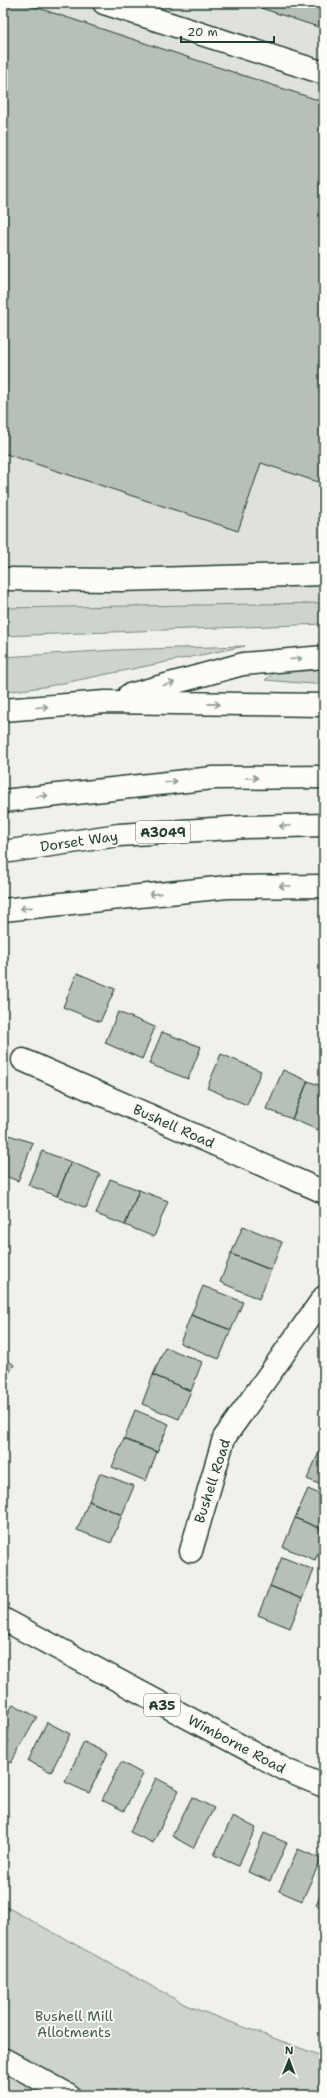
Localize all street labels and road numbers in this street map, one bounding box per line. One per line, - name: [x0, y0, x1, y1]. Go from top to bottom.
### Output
- road number: A3049: [136, 821, 190, 843]
- street label: Dorset Way: [39, 827, 119, 855]
- street label: Bushell Road: [130, 1100, 218, 1152]
- street label: Bushell Road: [190, 1436, 234, 1525]
- road number: A35: [144, 1694, 180, 1716]
- street label: Wimborne Road: [185, 1711, 289, 1777]

